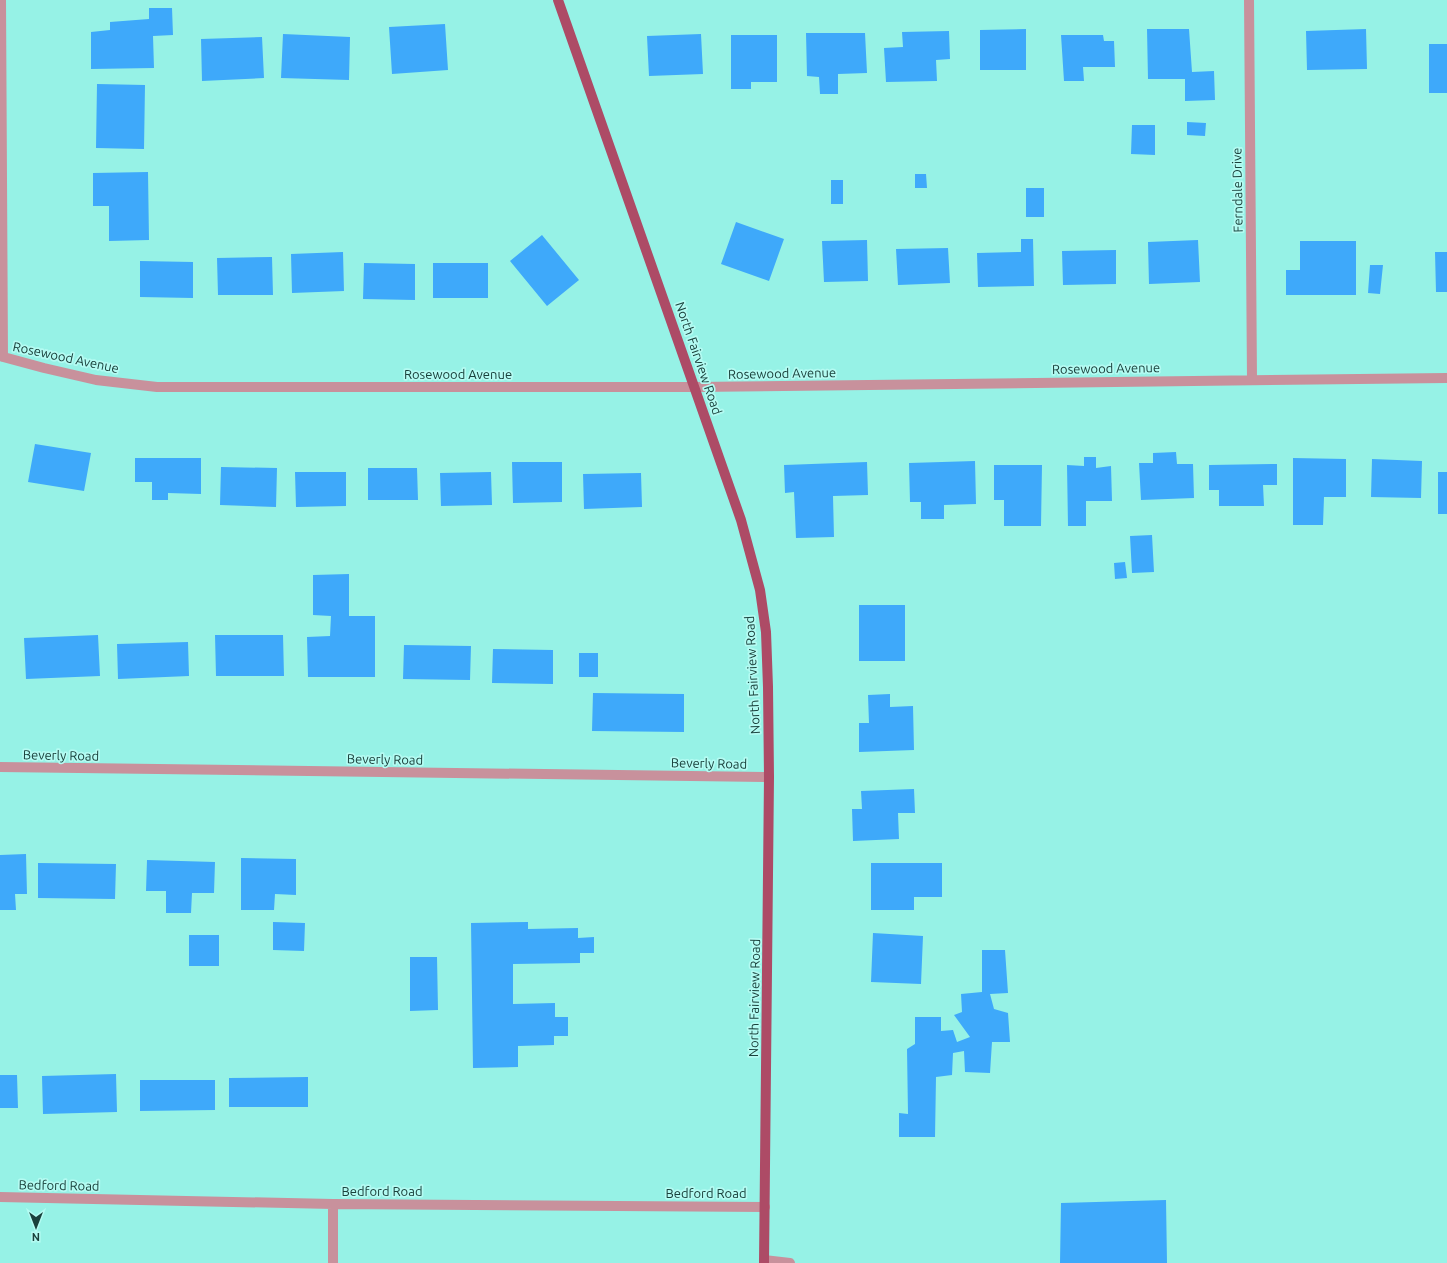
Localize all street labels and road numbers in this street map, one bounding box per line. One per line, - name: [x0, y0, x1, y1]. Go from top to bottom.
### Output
- street label: Ferndale Drive: [1229, 147, 1245, 233]
- street label: North Fairview Road: [673, 300, 725, 416]
- street label: Rosewood Avenue: [12, 339, 120, 375]
- street label: Rosewood Avenue: [1052, 360, 1160, 376]
- street label: Rosewood Avenue: [728, 365, 836, 381]
- street label: Rosewood Avenue: [404, 367, 512, 381]
- street label: North Fairview Road: [742, 615, 762, 735]
- street label: Beverly Road: [23, 747, 99, 763]
- street label: Beverly Road: [347, 751, 423, 767]
- street label: Beverly Road: [671, 755, 747, 771]
- street label: North Fairview Road: [746, 939, 762, 1057]
- street label: Bedford Road: [18, 1177, 100, 1193]
- street label: Bedford Road: [341, 1184, 423, 1198]
- street label: Bedford Road: [665, 1186, 747, 1200]

